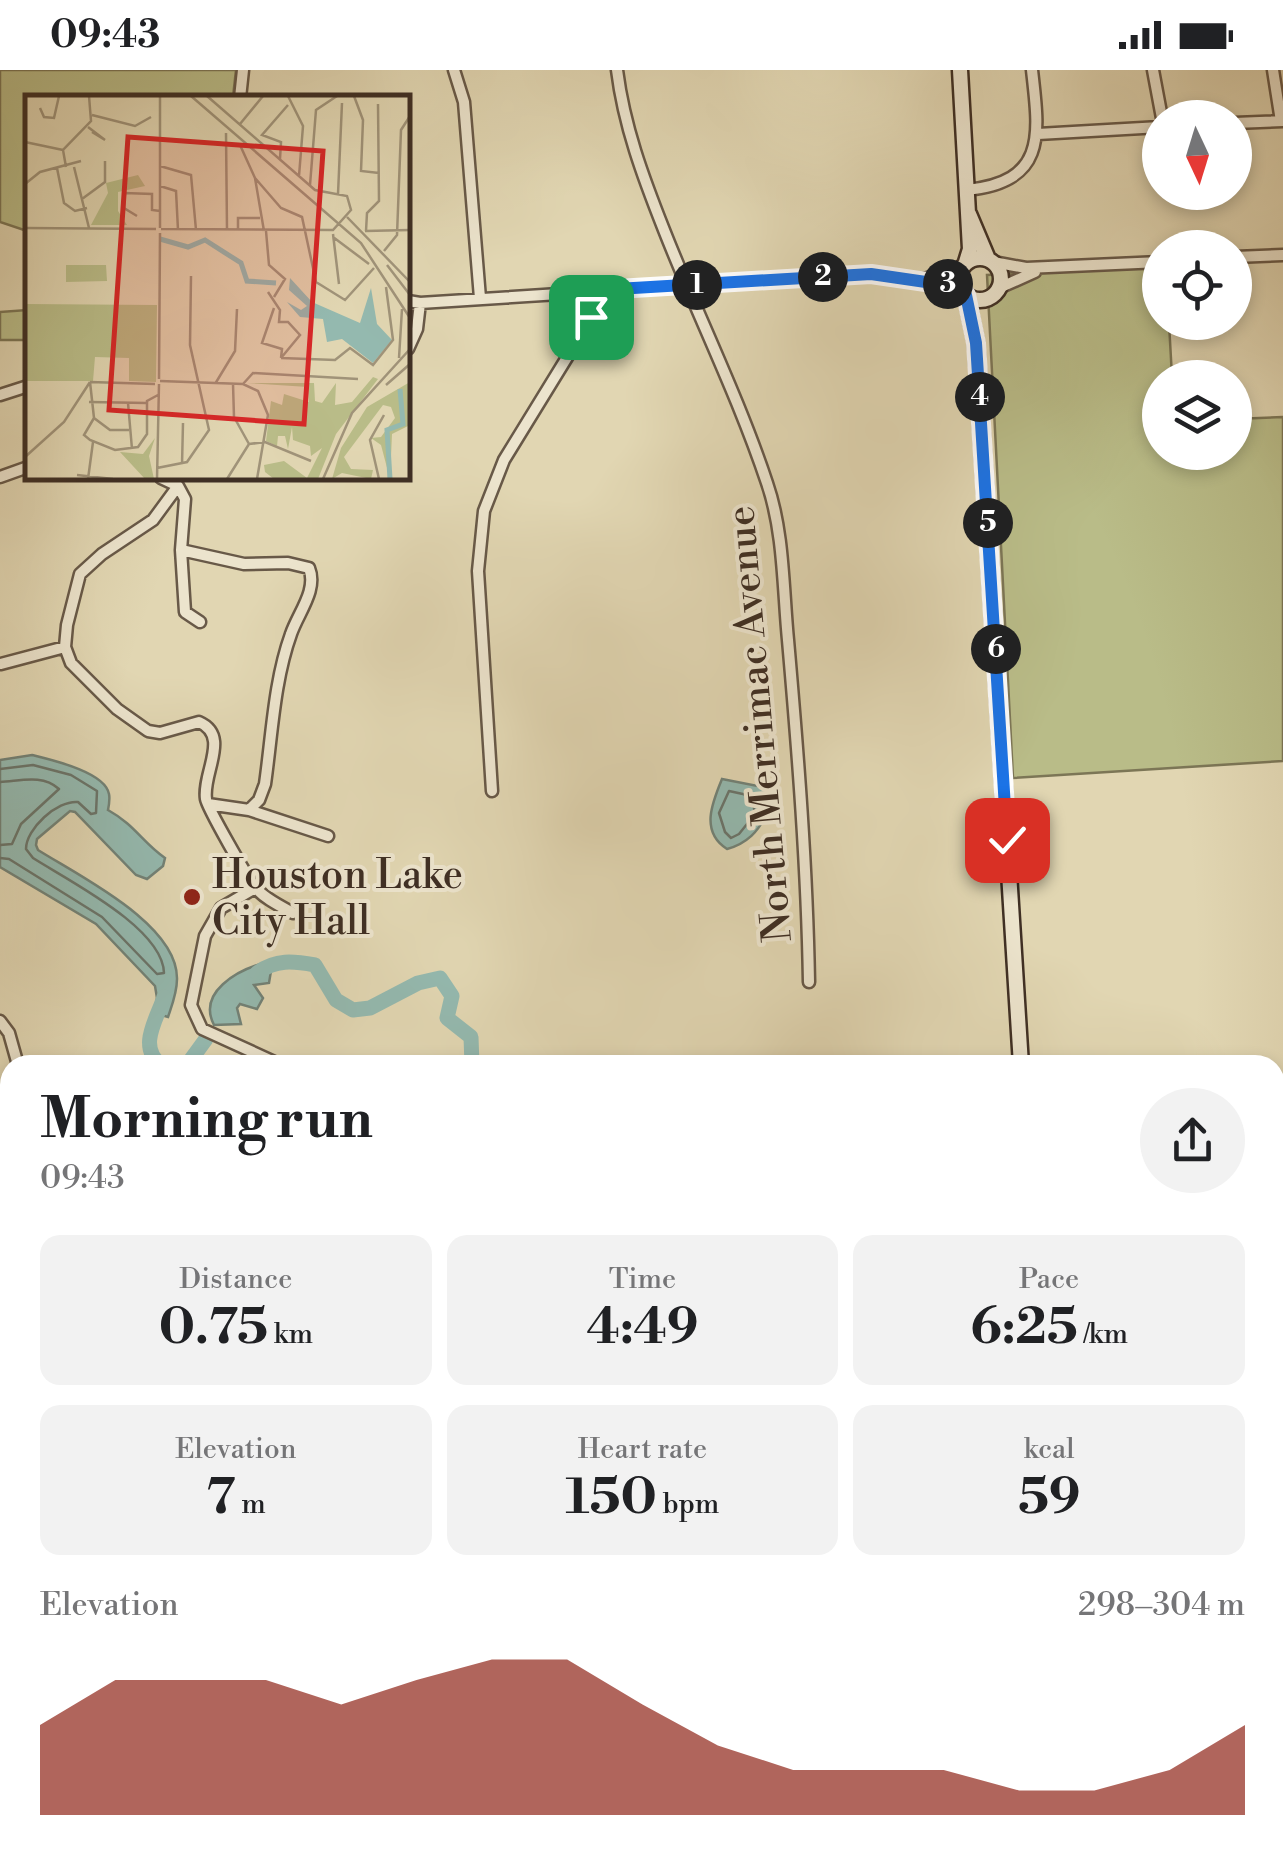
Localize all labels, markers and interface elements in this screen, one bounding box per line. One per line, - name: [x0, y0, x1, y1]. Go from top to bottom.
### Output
- text: 09:43: [50, 12, 160, 59]
- inset map: [25, 95, 410, 480]
- north arrow: [1142, 100, 1252, 210]
- map controls: [1142, 100, 1252, 470]
- button: locate: [1142, 230, 1252, 340]
- pin: 2: [798, 252, 848, 302]
- text: 2: [814, 259, 832, 294]
- pin: 3: [923, 259, 973, 309]
- pin: 1: [672, 260, 722, 310]
- text: 3: [940, 266, 956, 301]
- text: 1: [690, 267, 704, 302]
- pin: [549, 275, 634, 360]
- icon: arrive: [564, 290, 619, 345]
- button: layers: [1142, 360, 1252, 470]
- pin: 4: [955, 372, 1005, 422]
- text: 4: [971, 379, 989, 414]
- pin: 5: [963, 498, 1013, 548]
- street label: North Merrimac Avenue: [716, 504, 804, 944]
- text: 5: [979, 505, 997, 540]
- pin: 6: [971, 624, 1021, 674]
- text: 6: [987, 631, 1005, 666]
- pin: [965, 798, 1050, 883]
- icon: check: [980, 813, 1035, 868]
- place label: Houston Lake City Hall: [212, 851, 463, 948]
- marker: Houston Lake City Hall: [181, 886, 203, 908]
- text: Morning run: [40, 1086, 373, 1155]
- button: share: [1140, 1088, 1245, 1193]
- text: 09:43: [40, 1158, 125, 1198]
- text: Distance: [179, 1262, 292, 1297]
- text: Time: [609, 1262, 676, 1297]
- text: Pace: [1019, 1262, 1079, 1297]
- text: 0.75: [159, 1297, 268, 1359]
- text: 4:49: [586, 1297, 699, 1359]
- text: 6:25: [970, 1297, 1078, 1359]
- text: km: [268, 1317, 313, 1352]
- text: /km: [1078, 1317, 1128, 1352]
- text: Elevation: [175, 1432, 296, 1467]
- text: Heart rate: [578, 1432, 707, 1467]
- text: kcal: [1024, 1432, 1075, 1467]
- text: 7: [206, 1467, 235, 1529]
- text: 150: [566, 1467, 657, 1529]
- text: 59: [1018, 1467, 1080, 1529]
- text: m: [235, 1487, 266, 1522]
- text: bpm: [657, 1487, 719, 1522]
- text: Elevation: [40, 1585, 179, 1625]
- text: 298–304 m: [1078, 1585, 1245, 1625]

